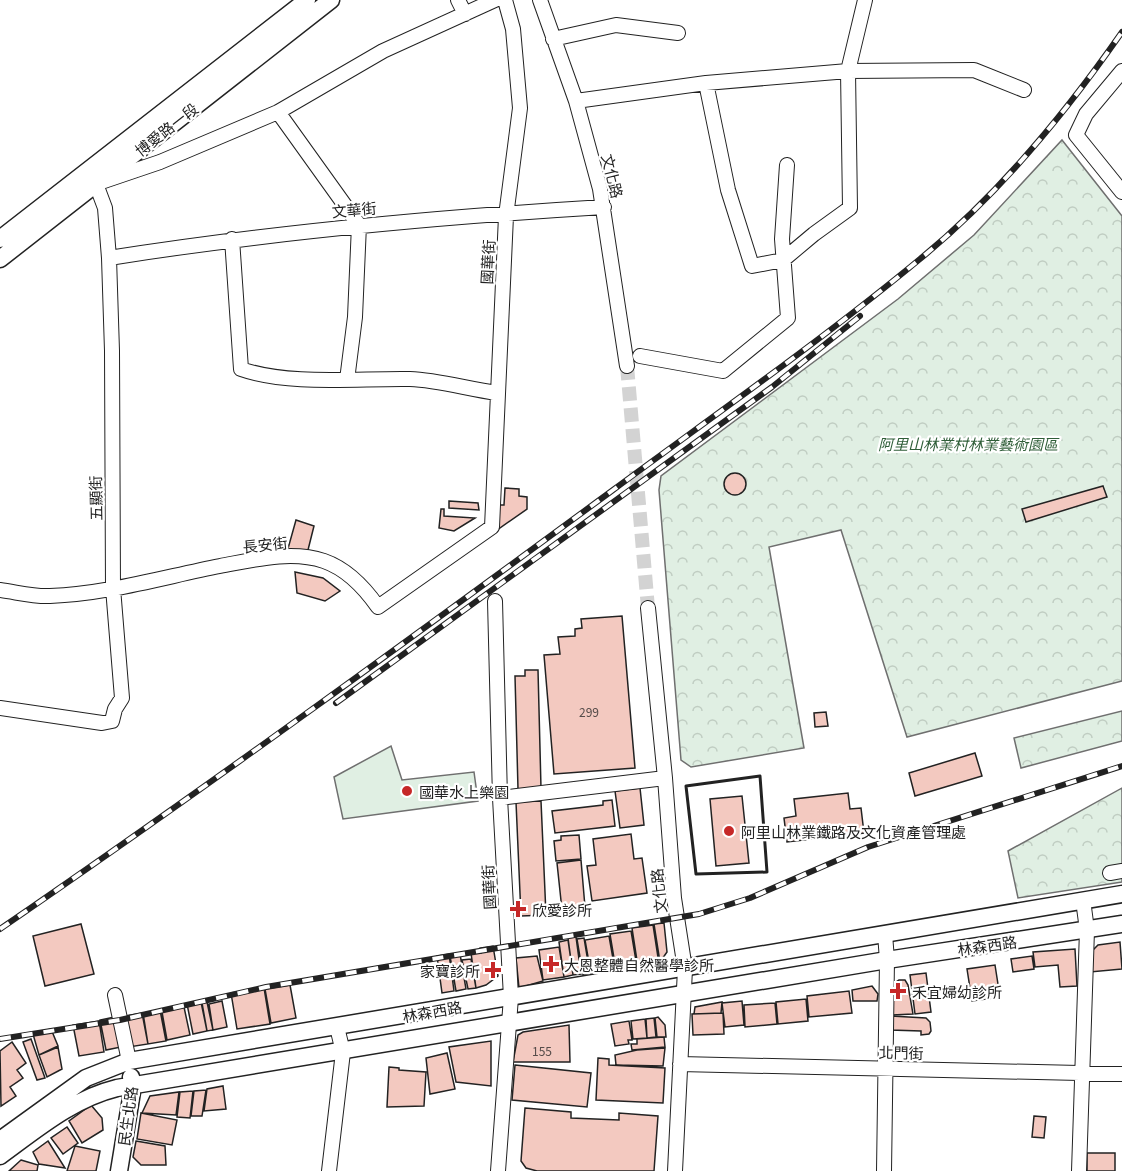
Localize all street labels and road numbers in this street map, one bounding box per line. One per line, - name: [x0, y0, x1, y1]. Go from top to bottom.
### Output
- street label: 博愛路一段: [130, 98, 202, 160]
- street label: 文化路: [597, 152, 629, 200]
- street label: 文華街: [331, 197, 377, 221]
- street label: 國華街: [475, 239, 499, 285]
- street label: 五顯街: [84, 475, 106, 521]
- street label: 長安街: [242, 531, 288, 557]
- street label: 國華街: [476, 864, 500, 910]
- street label: 文化路: [645, 868, 671, 914]
- street label: 林森西路: [956, 930, 1018, 960]
- street label: 林森西路: [401, 995, 463, 1027]
- street label: 北門街: [878, 1041, 924, 1063]
- street label: 民生北路: [112, 1085, 142, 1147]

